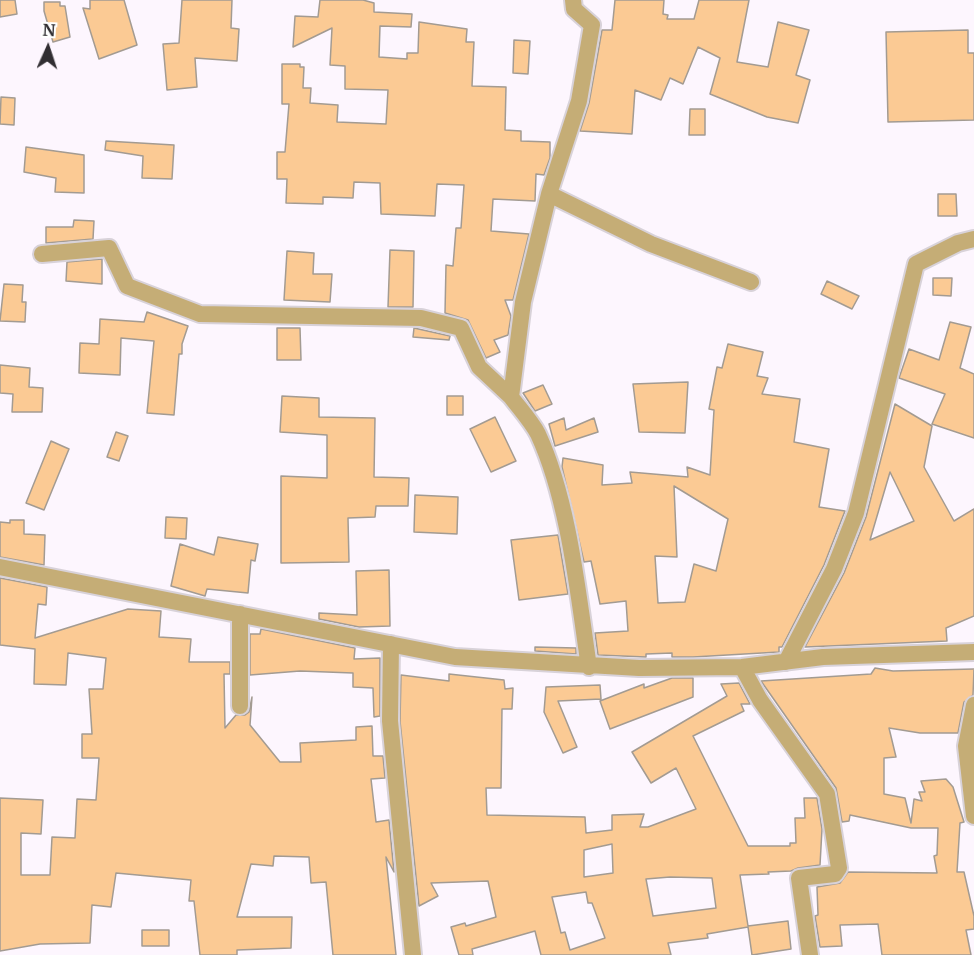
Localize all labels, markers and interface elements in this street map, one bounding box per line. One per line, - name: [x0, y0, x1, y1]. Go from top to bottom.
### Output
- north arrow: [18, 18, 78, 78]
- text: N: [42, 20, 56, 40]

